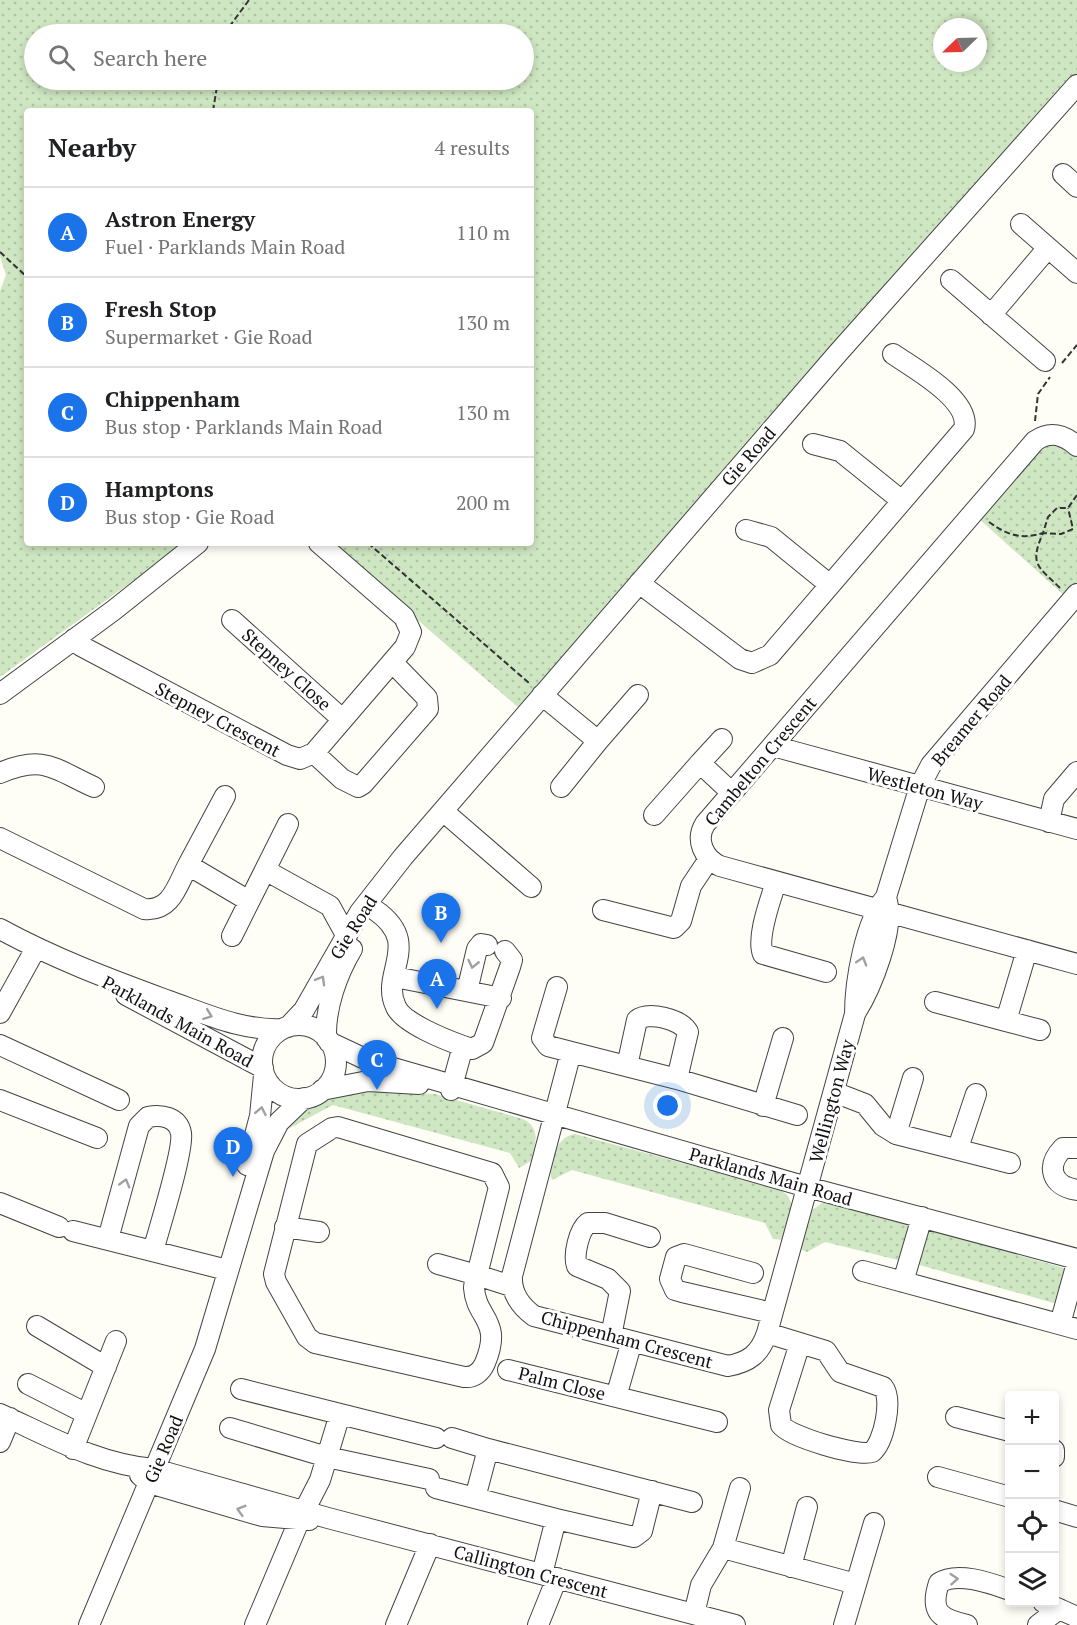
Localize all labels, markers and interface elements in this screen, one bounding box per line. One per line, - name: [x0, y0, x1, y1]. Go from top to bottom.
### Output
- north arrow: [933, 18, 987, 72]
- search box: [24, 24, 534, 90]
- icon: search: [45, 41, 78, 74]
- text: Search here: [93, 43, 207, 72]
- text: Nearby: [48, 130, 136, 164]
- text: 4 results: [435, 134, 510, 161]
- text: Astron Energy: [105, 204, 255, 233]
- text: A: [60, 219, 75, 246]
- text: 110 m: [456, 219, 510, 246]
- text: Fuel · Parklands Main Road: [105, 233, 345, 260]
- text: Fresh Stop: [105, 294, 216, 323]
- text: B: [61, 309, 74, 336]
- text: 130 m: [456, 309, 510, 336]
- text: Supermarket · Gie Road: [105, 323, 313, 350]
- text: Chippenham: [105, 384, 240, 413]
- text: C: [61, 399, 74, 426]
- text: 130 m: [456, 399, 510, 426]
- text: Bus stop · Parklands Main Road: [105, 413, 383, 440]
- street label: Gie Road: [716, 421, 780, 491]
- text: Hamptons: [105, 474, 214, 503]
- text: D: [60, 489, 75, 516]
- text: 200 m: [456, 489, 510, 516]
- text: Bus stop · Gie Road: [105, 503, 275, 530]
- street label: Stepney Close: [237, 623, 337, 715]
- street label: Breamer Road: [926, 669, 1016, 771]
- street label: Stepney Crescent: [151, 676, 285, 762]
- street label: Cambelton Crescent: [699, 691, 821, 831]
- street label: Westleton Way: [864, 761, 987, 815]
- street label: Gie Road: [324, 890, 382, 964]
- pin: B: [422, 894, 460, 943]
- one-way arrow: [855, 956, 867, 967]
- one-way arrow: [468, 959, 481, 969]
- pin: A: [418, 960, 456, 1009]
- street label: Parklands Main Road: [98, 970, 258, 1072]
- one-way arrow: [314, 976, 325, 986]
- one-way arrow: [202, 1008, 213, 1021]
- street label: Wellington Way: [803, 1036, 859, 1165]
- pin: C: [358, 1040, 397, 1090]
- your location: [653, 1091, 682, 1120]
- one-way arrow: [254, 1106, 267, 1116]
- pin: D: [214, 1128, 252, 1177]
- street label: Parklands Main Road: [687, 1141, 855, 1211]
- one-way arrow: [118, 1178, 130, 1189]
- street label: Chippenham Crescent: [538, 1304, 716, 1374]
- street label: Palm Close: [516, 1361, 608, 1405]
- map controls: [1005, 1391, 1059, 1607]
- button: +: [1005, 1391, 1059, 1445]
- street label: Gie Road: [138, 1411, 188, 1487]
- button: −: [1005, 1445, 1059, 1499]
- button: locate: [1005, 1499, 1059, 1553]
- one-way arrow: [236, 1505, 247, 1517]
- street label: Callington Crescent: [451, 1539, 611, 1603]
- button: layers: [1005, 1553, 1059, 1607]
- one-way arrow: [950, 1573, 959, 1586]

